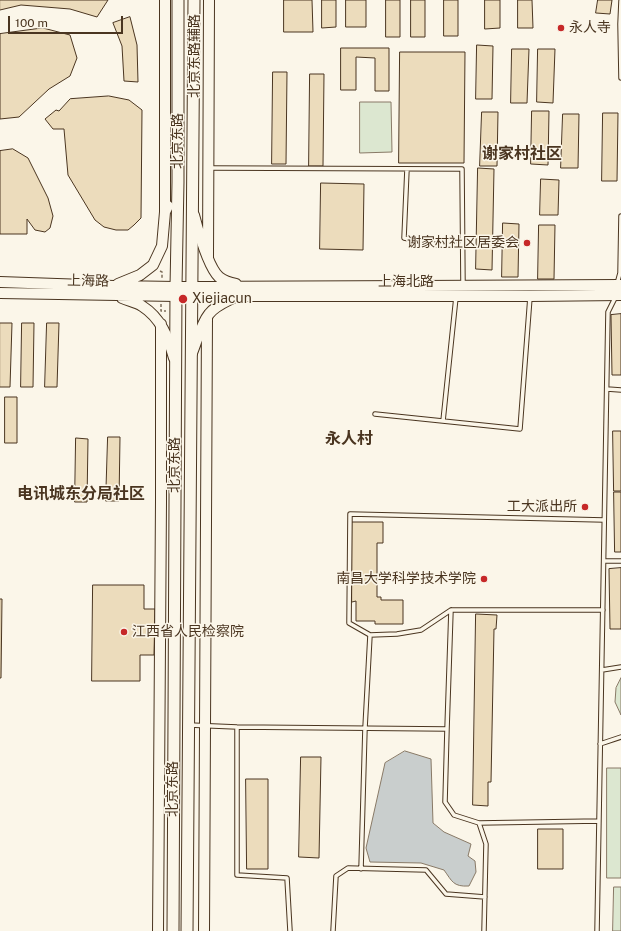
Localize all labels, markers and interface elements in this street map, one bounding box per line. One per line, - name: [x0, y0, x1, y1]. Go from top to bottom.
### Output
- scale bar: [10, 8, 125, 34]
- street label: 北京东路辅路: [187, 14, 203, 98]
- text: 100 m: [15, 16, 48, 30]
- place label: 永人寺: [569, 20, 611, 36]
- marker: 永人寺: [556, 23, 566, 33]
- street label: 北京东路: [170, 113, 186, 169]
- district label: 谢家村社区: [482, 144, 562, 164]
- place label: 谢家村社区居委会: [407, 235, 519, 251]
- marker: 谢家村社区居委会: [522, 238, 532, 248]
- street label: 上海路: [67, 272, 109, 290]
- street label: 上海北路: [378, 274, 434, 290]
- place label: Xiejiacun: [192, 291, 252, 307]
- marker: Xiejiacun: [177, 293, 189, 305]
- district label: 永人村: [325, 429, 373, 449]
- street label: 北京东路: [167, 437, 183, 493]
- district label: 电讯城东分局社区: [17, 484, 145, 504]
- place label: 工大派出所: [507, 499, 577, 515]
- marker: 工大派出所: [580, 502, 590, 512]
- place label: 南昌大学科学技术学院: [336, 571, 476, 587]
- marker: 南昌大学科学技术学院: [479, 574, 489, 584]
- place label: 江西省人民检察院: [132, 624, 244, 640]
- marker: 江西省人民检察院: [119, 627, 129, 637]
- street label: 北京东路: [165, 761, 181, 817]

